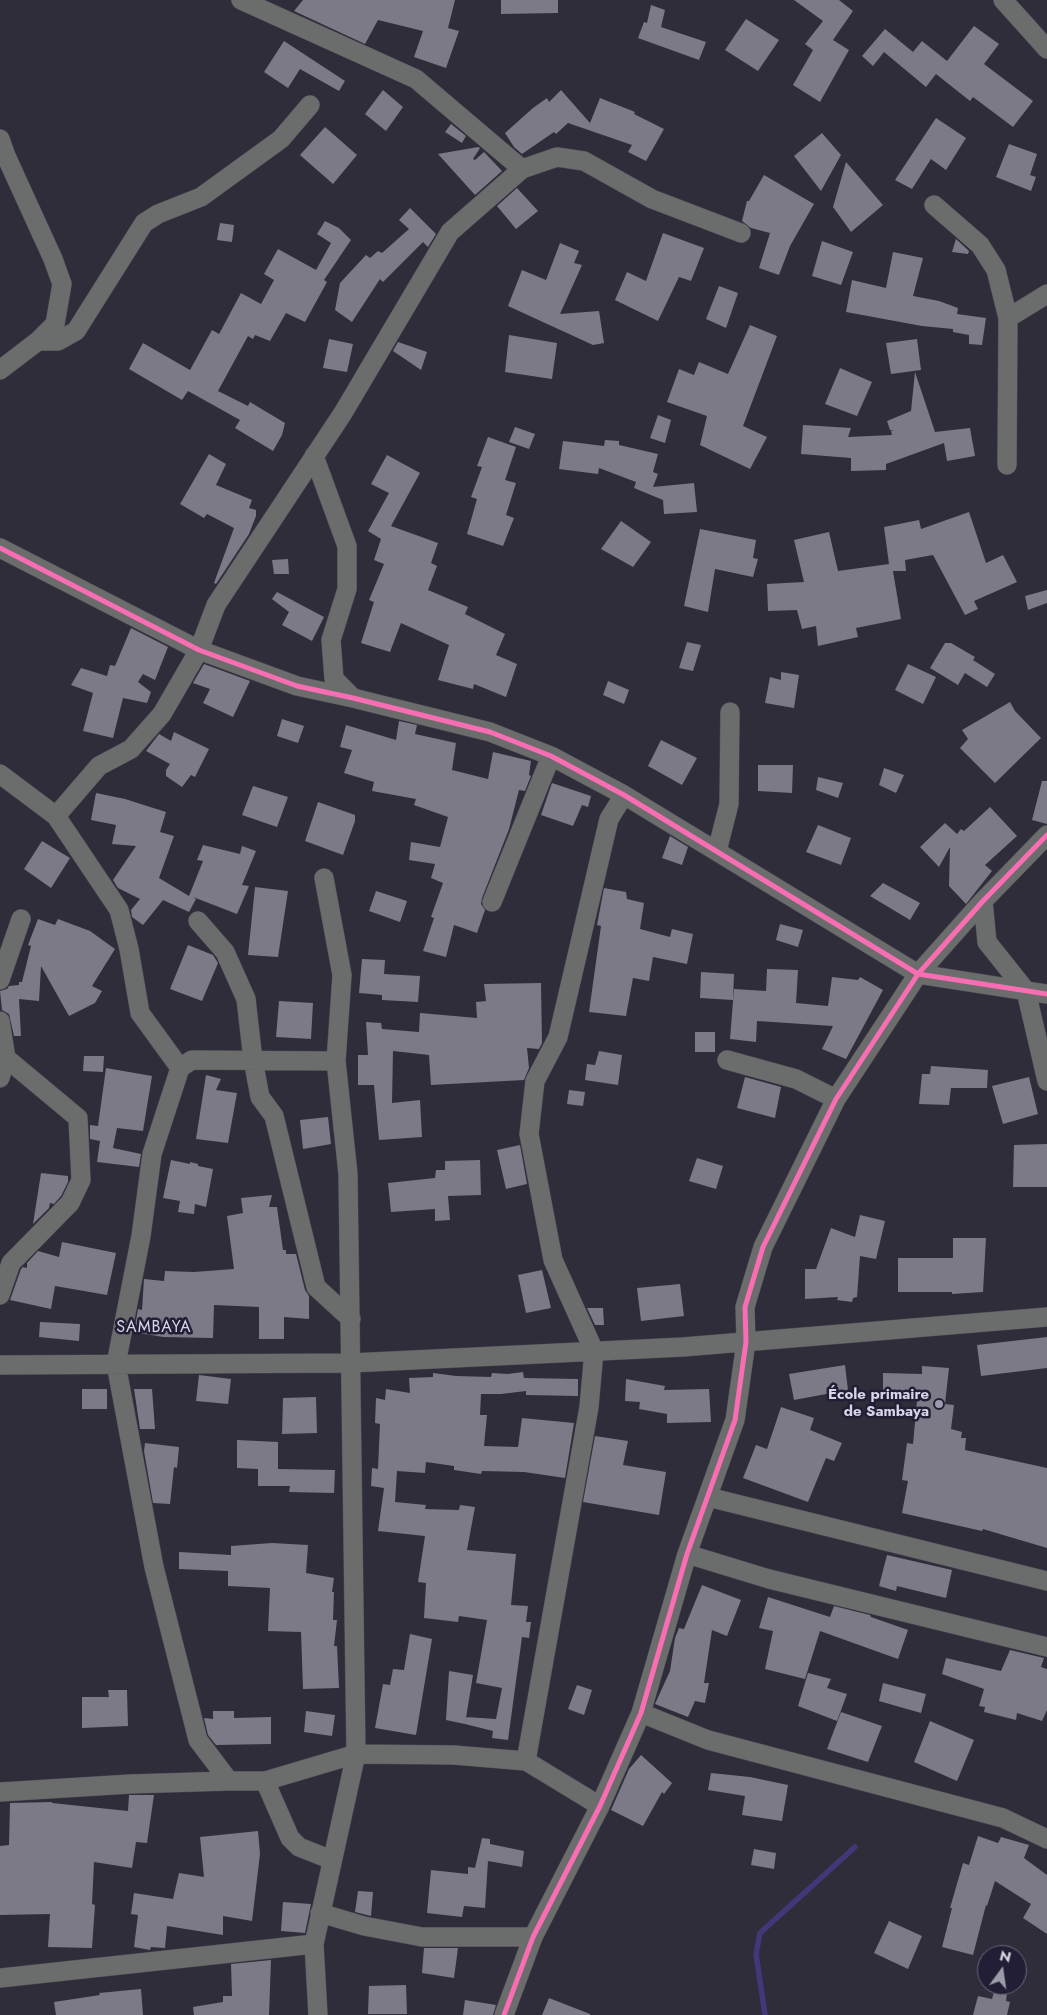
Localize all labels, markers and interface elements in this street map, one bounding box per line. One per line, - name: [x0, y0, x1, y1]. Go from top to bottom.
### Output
- district label: SAMBAYA: [115, 1318, 193, 1338]
- place label: École primaire de Sambaya: [828, 1386, 929, 1421]
- marker: École primaire de Sambaya: [933, 1398, 945, 1410]
- north arrow: [977, 1945, 1027, 1995]
- text: N: [998, 1945, 1013, 1967]

